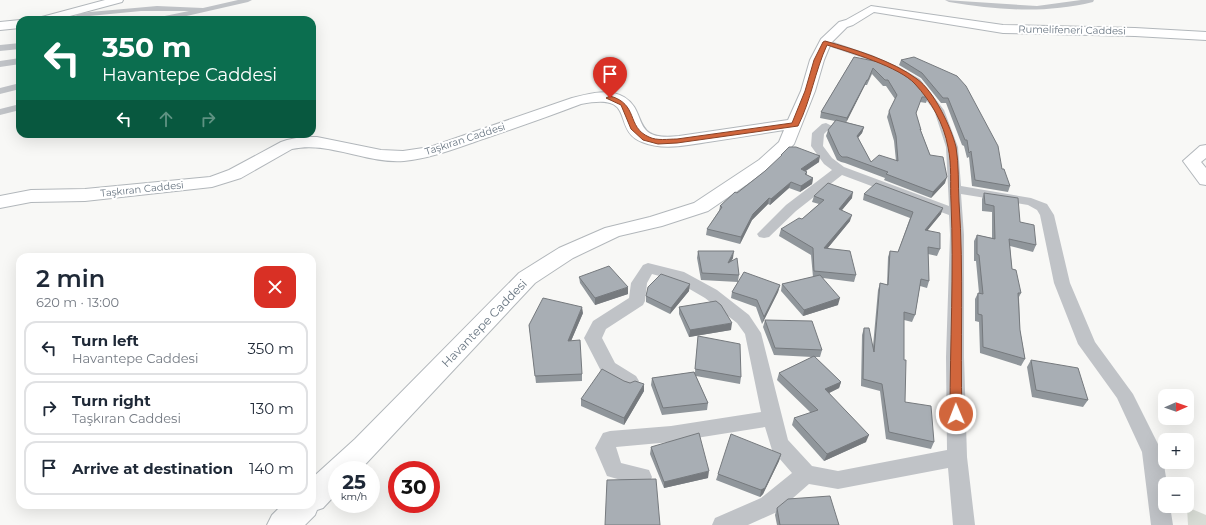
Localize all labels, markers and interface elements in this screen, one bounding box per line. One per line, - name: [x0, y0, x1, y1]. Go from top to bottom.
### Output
- street label: Rumelifeneri Caddesi: [1018, 23, 1126, 37]
- text: 350 m: [102, 30, 191, 64]
- icon: left: [36, 32, 88, 84]
- pin: [593, 57, 627, 98]
- icon: arrive: [599, 63, 621, 85]
- text: Havantepe Caddesi: [102, 64, 277, 86]
- icon: left: [113, 108, 135, 130]
- icon: ahead: [155, 108, 177, 130]
- icon: right: [197, 108, 219, 130]
- street label: Taşkıran Caddesi: [423, 120, 507, 158]
- street label: Taşkıran Caddesi: [100, 178, 184, 200]
- text: 2 min: [36, 264, 105, 293]
- button: close: [254, 266, 296, 308]
- street label: Havantepe Caddesi: [438, 276, 530, 370]
- text: 620 m · 13:00: [36, 294, 119, 310]
- text: Turn left: [72, 331, 139, 350]
- icon: left: [38, 337, 60, 359]
- text: 350 m: [247, 339, 294, 358]
- text: Havantepe Caddesi: [72, 350, 198, 366]
- north arrow: [1158, 389, 1194, 425]
- map controls: [1158, 389, 1194, 513]
- text: Turn right: [72, 391, 151, 410]
- position arrow: [935, 393, 977, 435]
- icon: right: [38, 397, 60, 419]
- text: 130 m: [250, 399, 294, 418]
- text: Taşkıran Caddesi: [72, 410, 181, 426]
- button: +: [1158, 433, 1194, 469]
- icon: arrive: [38, 457, 60, 479]
- text: Arrive at destination: [72, 459, 233, 478]
- text: 140 m: [249, 459, 294, 478]
- speed limit sign: 30: [388, 461, 440, 513]
- text: 25: [342, 470, 366, 494]
- button: −: [1158, 477, 1194, 513]
- text: km/h: [341, 490, 367, 503]

